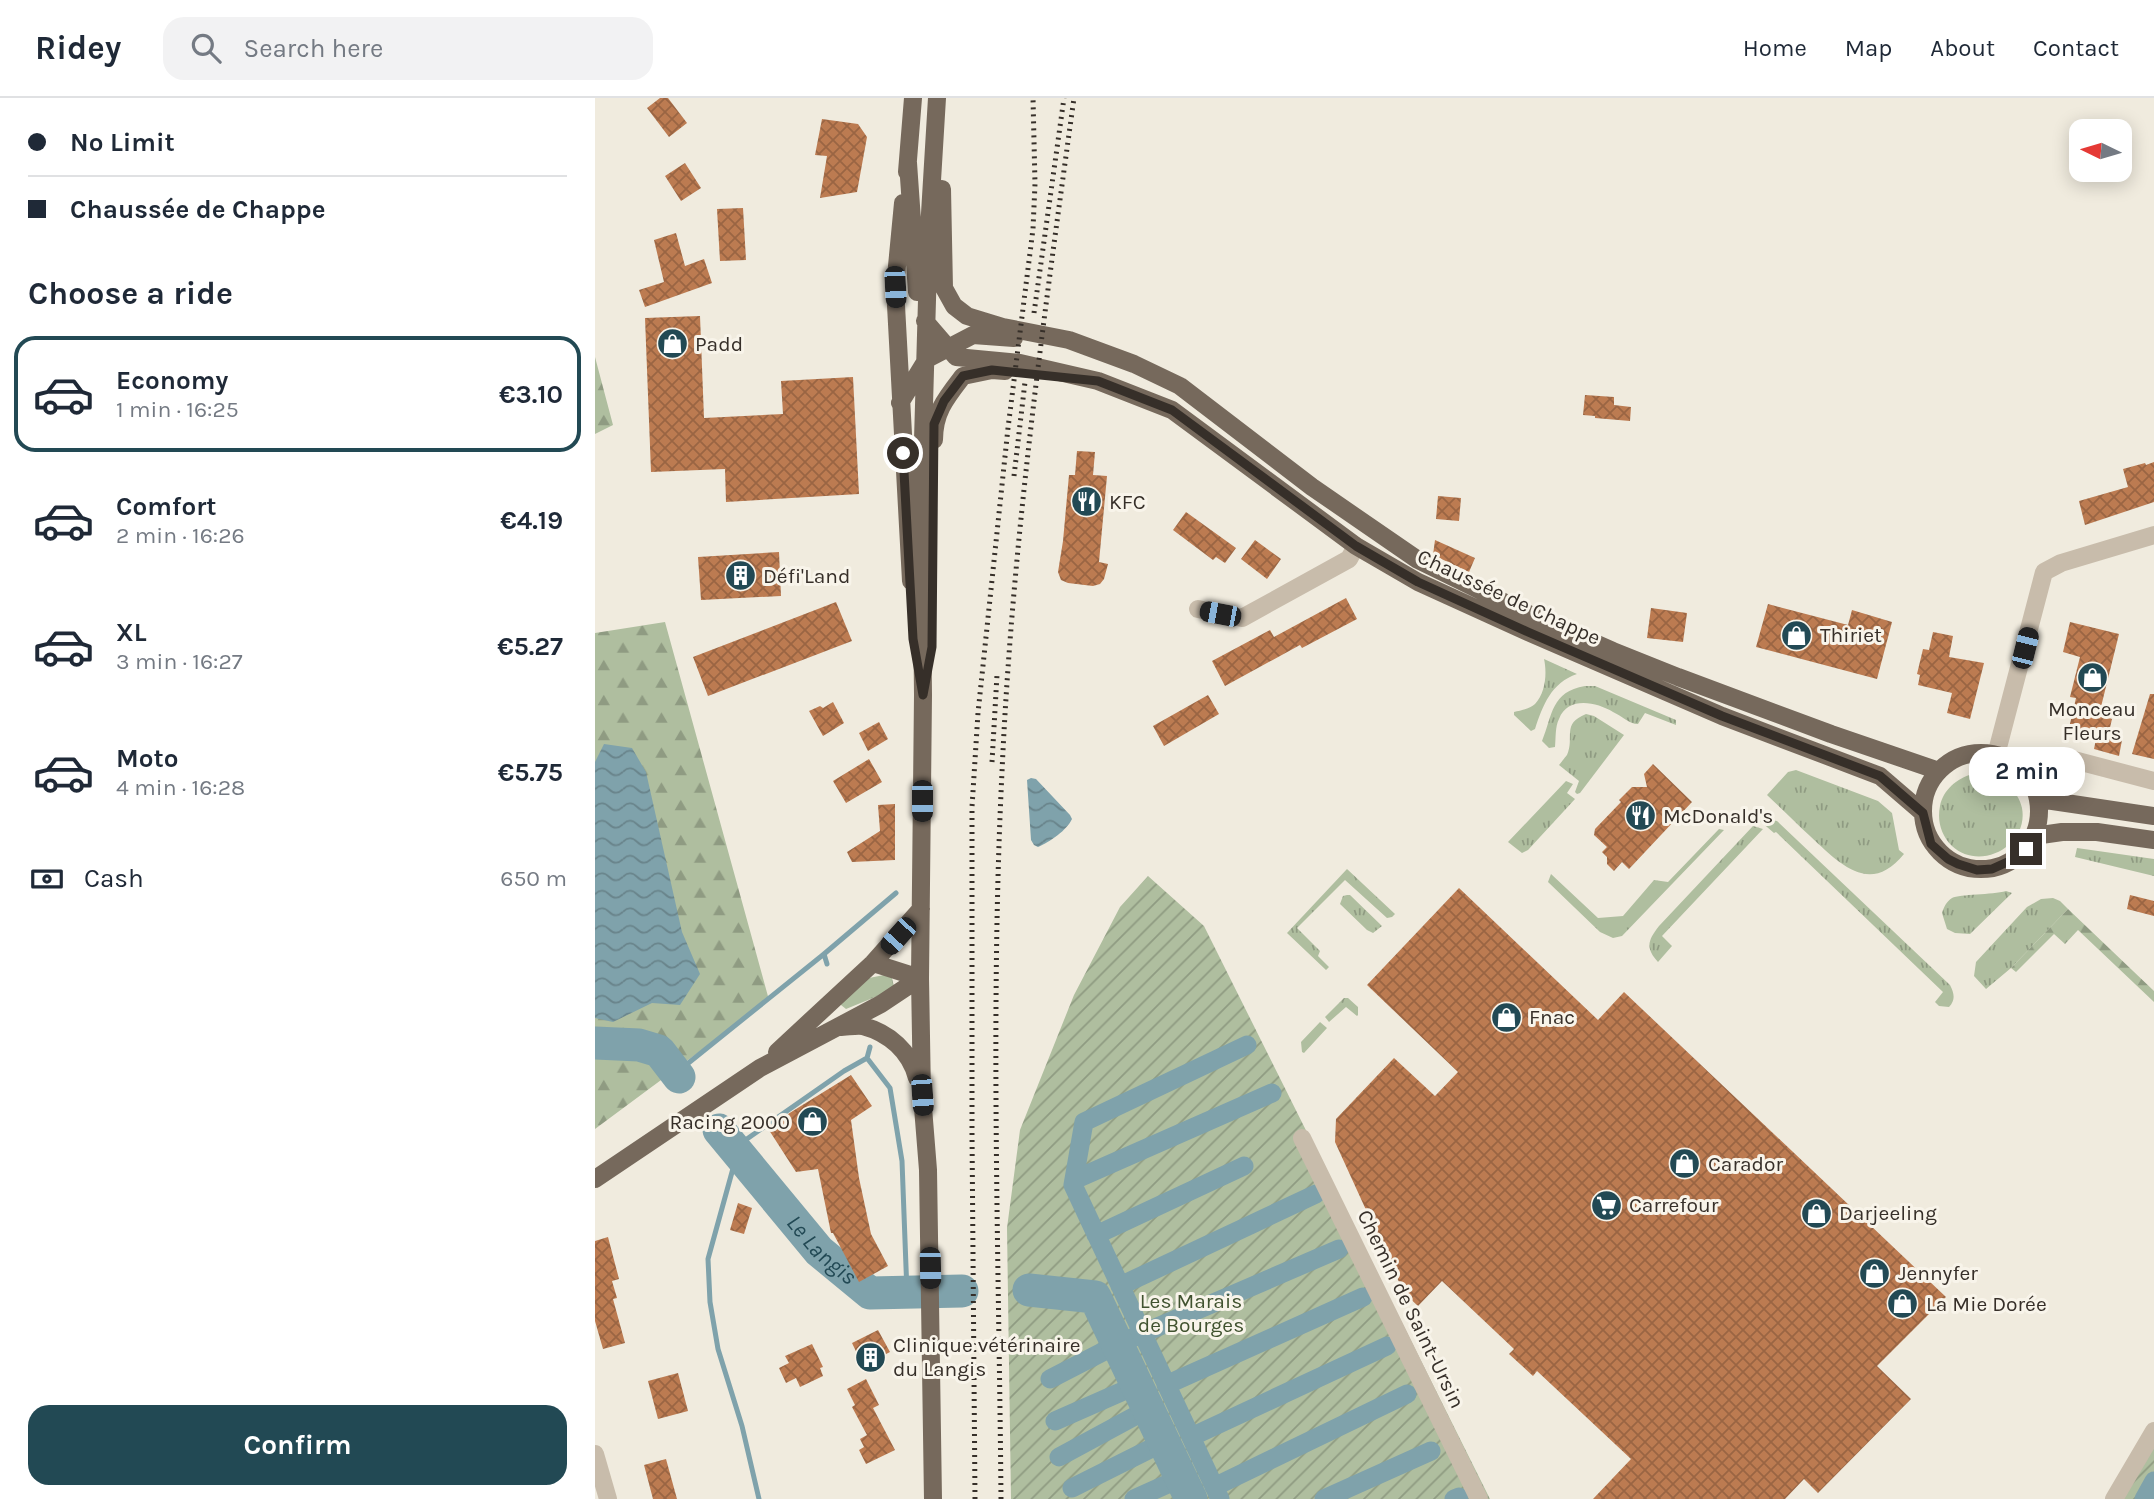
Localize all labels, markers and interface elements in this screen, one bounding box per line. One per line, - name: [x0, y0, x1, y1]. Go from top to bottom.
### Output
- search box: [163, 17, 653, 80]
- text: Ridey: [35, 29, 121, 67]
- icon: search: [187, 29, 225, 67]
- text: Search here: [243, 33, 383, 64]
- text: Home: [1743, 34, 1807, 62]
- text: Map: [1845, 34, 1892, 62]
- text: About: [1930, 34, 1995, 62]
- text: Contact: [2033, 34, 2119, 62]
- north arrow: [2069, 119, 2131, 182]
- map controls: [2069, 119, 2132, 182]
- text: No Limit: [70, 127, 175, 158]
- text: Chaussée de Chappe: [70, 194, 325, 225]
- car: [884, 265, 907, 309]
- text: Choose a ride: [28, 275, 233, 312]
- shop icon: Padd: [655, 327, 689, 361]
- place label: Padd: [695, 332, 743, 356]
- icon: car: [32, 363, 95, 426]
- text: Economy: [116, 365, 228, 396]
- text: €3.10: [499, 379, 563, 410]
- text: 1 min · 16:25: [116, 396, 239, 423]
- route start: [887, 437, 919, 469]
- restaurant icon: KFC: [1069, 485, 1103, 519]
- icon: car: [32, 489, 95, 552]
- place label: KFC: [1109, 490, 1146, 514]
- text: Comfort: [116, 491, 217, 522]
- text: €4.19: [500, 505, 563, 536]
- text: 2 min · 16:26: [116, 522, 245, 549]
- street label: Chaussée de Chappe: [1414, 544, 1604, 650]
- building icon: Défi'Land: [723, 559, 757, 593]
- place label: Défi'Land: [763, 564, 850, 588]
- car: [1198, 600, 1243, 628]
- icon: car: [32, 615, 95, 678]
- text: XL: [116, 617, 147, 648]
- shop icon: Thiriet: [1780, 618, 1814, 652]
- place label: Thiriet: [1820, 623, 1882, 647]
- car: [2010, 625, 2041, 671]
- text: €5.27: [497, 631, 563, 662]
- text: 3 min · 16:27: [116, 648, 243, 675]
- shop icon: Monceau Fleurs: [2075, 660, 2109, 694]
- place label: Monceau Fleurs: [2048, 697, 2136, 745]
- icon: car: [32, 741, 95, 804]
- text: Moto: [116, 743, 178, 774]
- callout: 2 min: [1968, 748, 2084, 796]
- text: €5.75: [498, 757, 563, 788]
- text: 2 min: [1995, 758, 2059, 785]
- text: 4 min · 16:28: [116, 774, 245, 801]
- car: [912, 780, 933, 822]
- restaurant icon: McDonald's: [1623, 799, 1657, 833]
- place label: McDonald's: [1663, 804, 1773, 828]
- route end: [2010, 833, 2042, 865]
- icon: cash: [28, 860, 66, 898]
- text: Cash: [84, 863, 144, 894]
- text: 650 m: [500, 865, 567, 892]
- car: [877, 913, 920, 959]
- shop icon: Fnac: [1489, 1000, 1523, 1034]
- place label: Fnac: [1529, 1005, 1575, 1029]
- car: [911, 1073, 934, 1117]
- shop icon: Racing 2000: [796, 1105, 830, 1139]
- place label: Racing 2000: [669, 1110, 790, 1134]
- shop icon: Carador: [1668, 1147, 1702, 1181]
- place label: Carador: [1708, 1152, 1784, 1176]
- supermarket icon: Carrefour: [1589, 1188, 1623, 1222]
- place label: Carrefour: [1629, 1193, 1719, 1217]
- shop icon: Darjeeling: [1799, 1196, 1833, 1230]
- place label: Darjeeling: [1839, 1201, 1937, 1225]
- street label: Chemin de Saint-Ursin: [1352, 1206, 1470, 1412]
- water label: Le Langis: [781, 1209, 862, 1290]
- car: [920, 1247, 941, 1289]
- shop icon: Jennyfer: [1858, 1256, 1892, 1290]
- place label: Jennyfer: [1898, 1261, 1978, 1285]
- shop icon: La Mie Dorée: [1886, 1287, 1920, 1321]
- park label: Les Marais de Bourges: [1138, 1289, 1244, 1337]
- place label: La Mie Dorée: [1926, 1292, 2047, 1316]
- place label: Clinique vétérinaire du Langis: [893, 1333, 1080, 1381]
- building icon: Clinique vétérinaire du Langis: [853, 1340, 887, 1374]
- button: Confirm: [28, 1405, 567, 1485]

